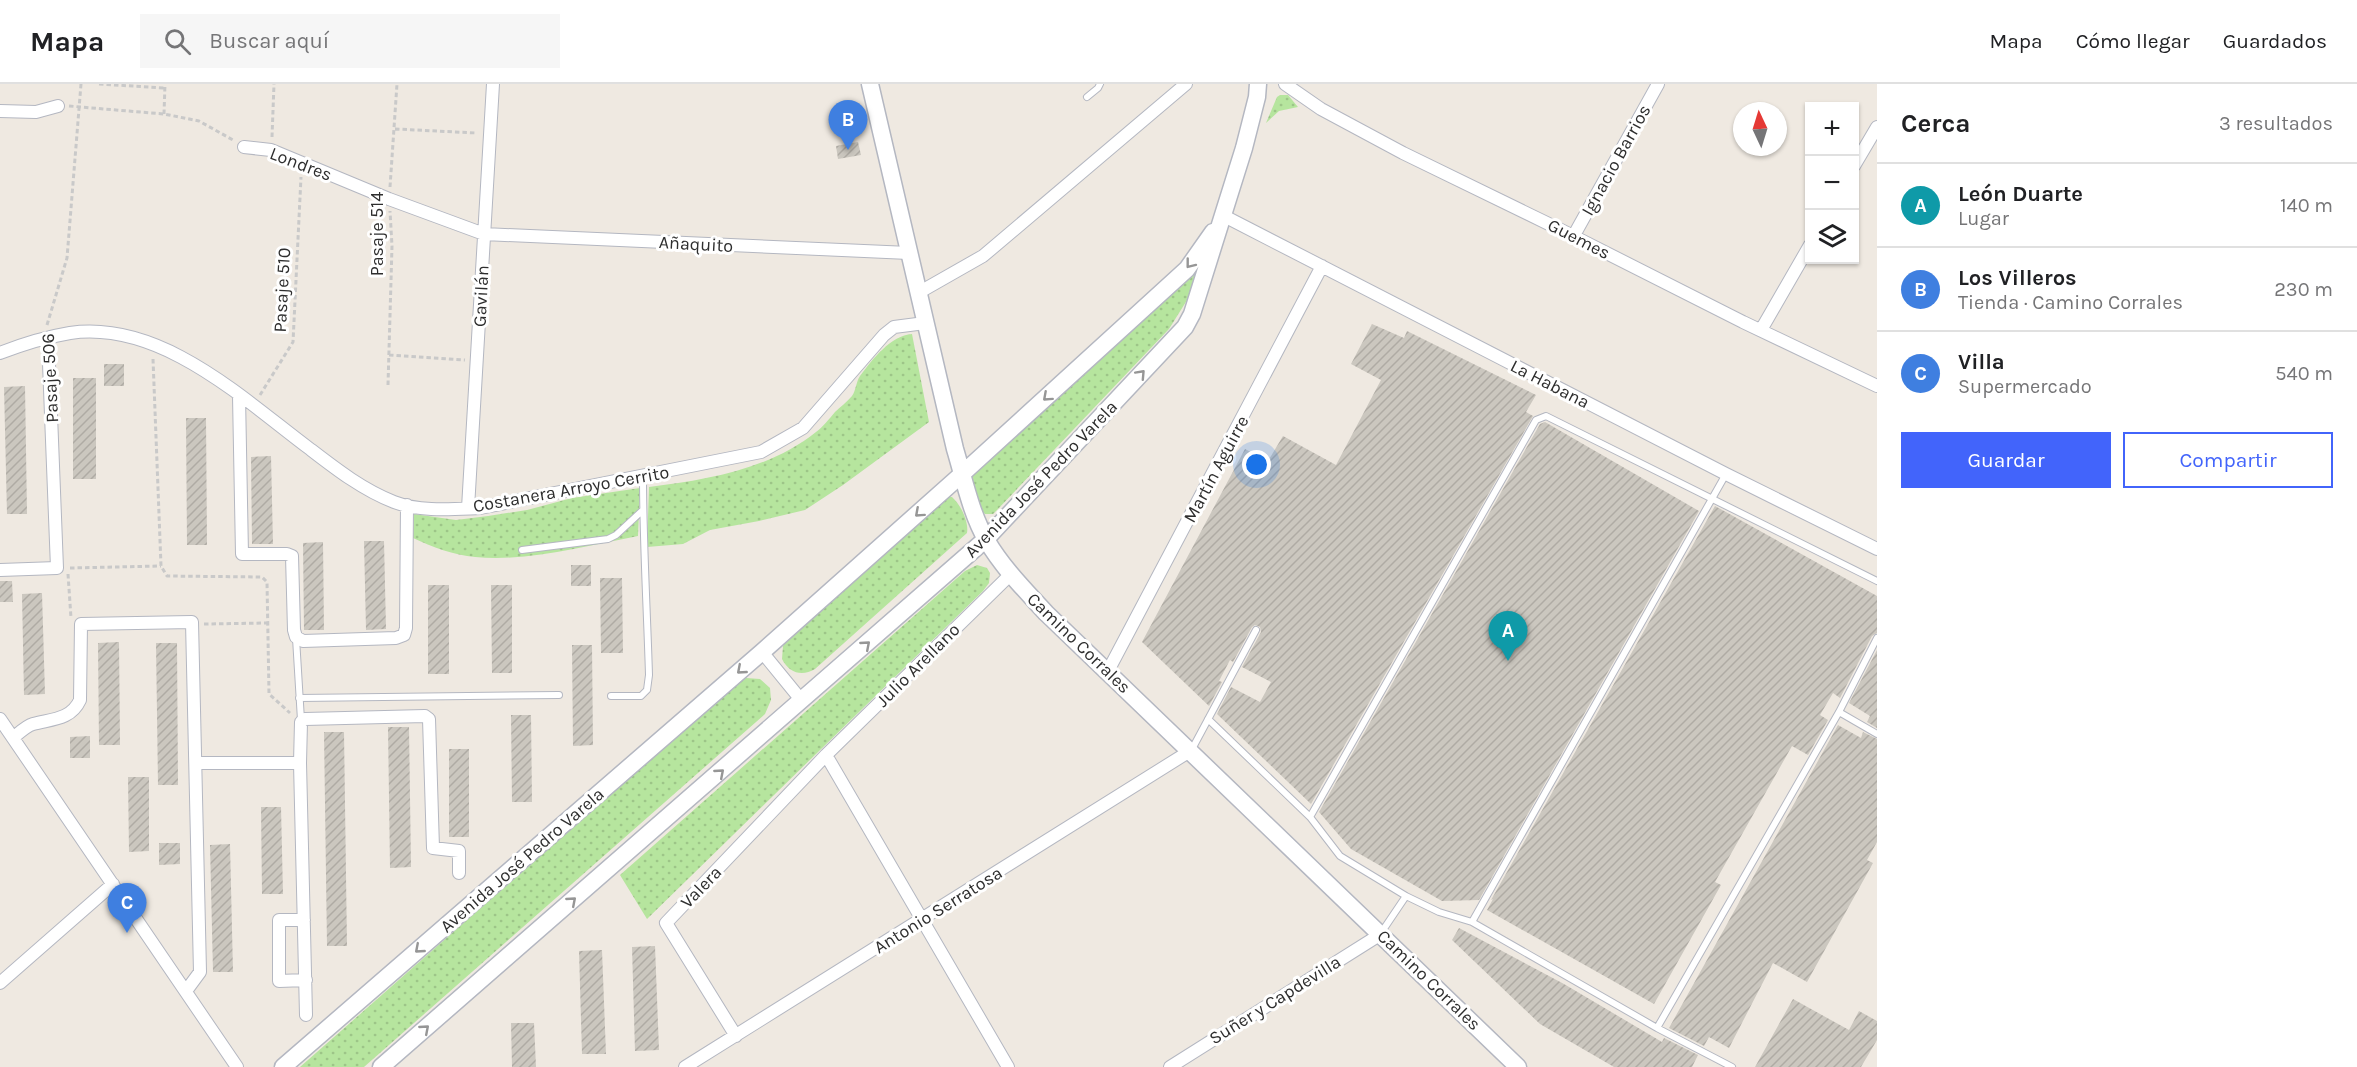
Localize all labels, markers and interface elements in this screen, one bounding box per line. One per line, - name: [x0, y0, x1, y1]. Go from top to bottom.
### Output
- search box: [140, 14, 560, 68]
- text: Mapa: [30, 25, 104, 58]
- icon: search: [161, 25, 194, 58]
- text: Buscar aquí: [209, 28, 329, 54]
- text: Mapa: [1989, 29, 2043, 53]
- text: Cómo llegar: [2076, 29, 2190, 53]
- text: Guardados: [2223, 29, 2327, 53]
- pin: B: [828, 100, 868, 150]
- street label: Ignacio Barrios: [1576, 101, 1656, 219]
- north arrow: [1733, 102, 1787, 156]
- map controls: [1805, 102, 1859, 264]
- button: +: [1805, 102, 1859, 156]
- text: Cerca: [1901, 108, 1970, 139]
- text: 3 resultados: [2219, 112, 2333, 135]
- street label: Londres: [267, 142, 335, 186]
- button: −: [1805, 156, 1859, 210]
- text: León Duarte: [1958, 181, 2083, 207]
- street label: Pasaje 514: [366, 192, 388, 276]
- text: A: [1914, 194, 1927, 217]
- text: 140 m: [2280, 194, 2333, 217]
- text: Lugar: [1958, 207, 2009, 230]
- button: layers: [1805, 210, 1859, 264]
- street label: Guemes: [1544, 214, 1614, 264]
- street label: Añaquito: [658, 231, 734, 257]
- street label: Pasaje 510: [269, 247, 295, 333]
- one-way arrow: [1186, 257, 1197, 268]
- street label: Gavilán: [468, 265, 494, 327]
- text: Los Villeros: [1958, 265, 2077, 291]
- text: B: [1914, 278, 1927, 301]
- text: 230 m: [2274, 278, 2333, 301]
- text: Tienda · Camino Corrales: [1958, 291, 2183, 314]
- street label: Pasaje 506: [37, 333, 63, 423]
- text: Villa: [1958, 349, 2005, 375]
- street label: La Habana: [1507, 355, 1593, 413]
- text: C: [1914, 362, 1927, 385]
- text: 540 m: [2275, 362, 2333, 385]
- one-way arrow: [1134, 370, 1145, 381]
- text: Supermercado: [1958, 375, 2092, 398]
- one-way arrow: [1043, 390, 1054, 401]
- street label: Avenida José Pedro Varela: [960, 396, 1122, 562]
- street label: Martín Aguirre: [1179, 412, 1253, 526]
- button: Guardar: [1901, 432, 2111, 488]
- button: Compartir: [2123, 432, 2333, 488]
- your location: [1242, 450, 1271, 479]
- street label: Costanera Arroyo Cerrito: [471, 461, 671, 517]
- one-way arrow: [915, 506, 925, 517]
- street label: Camino Corrales: [1023, 588, 1135, 698]
- pin: A: [1488, 612, 1528, 661]
- street label: Julio Arellano: [872, 619, 964, 711]
- one-way arrow: [860, 641, 870, 652]
- one-way arrow: [737, 663, 748, 674]
- one-way arrow: [713, 769, 723, 780]
- street label: Avenida José Pedro Varela: [436, 783, 608, 937]
- street label: Valera: [676, 861, 726, 913]
- street label: Antonio Serratosa: [870, 862, 1006, 958]
- pin: C: [108, 884, 146, 933]
- one-way arrow: [565, 897, 576, 908]
- street label: Camino Corrales: [1373, 925, 1485, 1035]
- one-way arrow: [415, 942, 426, 953]
- street label: Suñer y Capdevilla: [1205, 951, 1345, 1049]
- one-way arrow: [418, 1025, 429, 1036]

